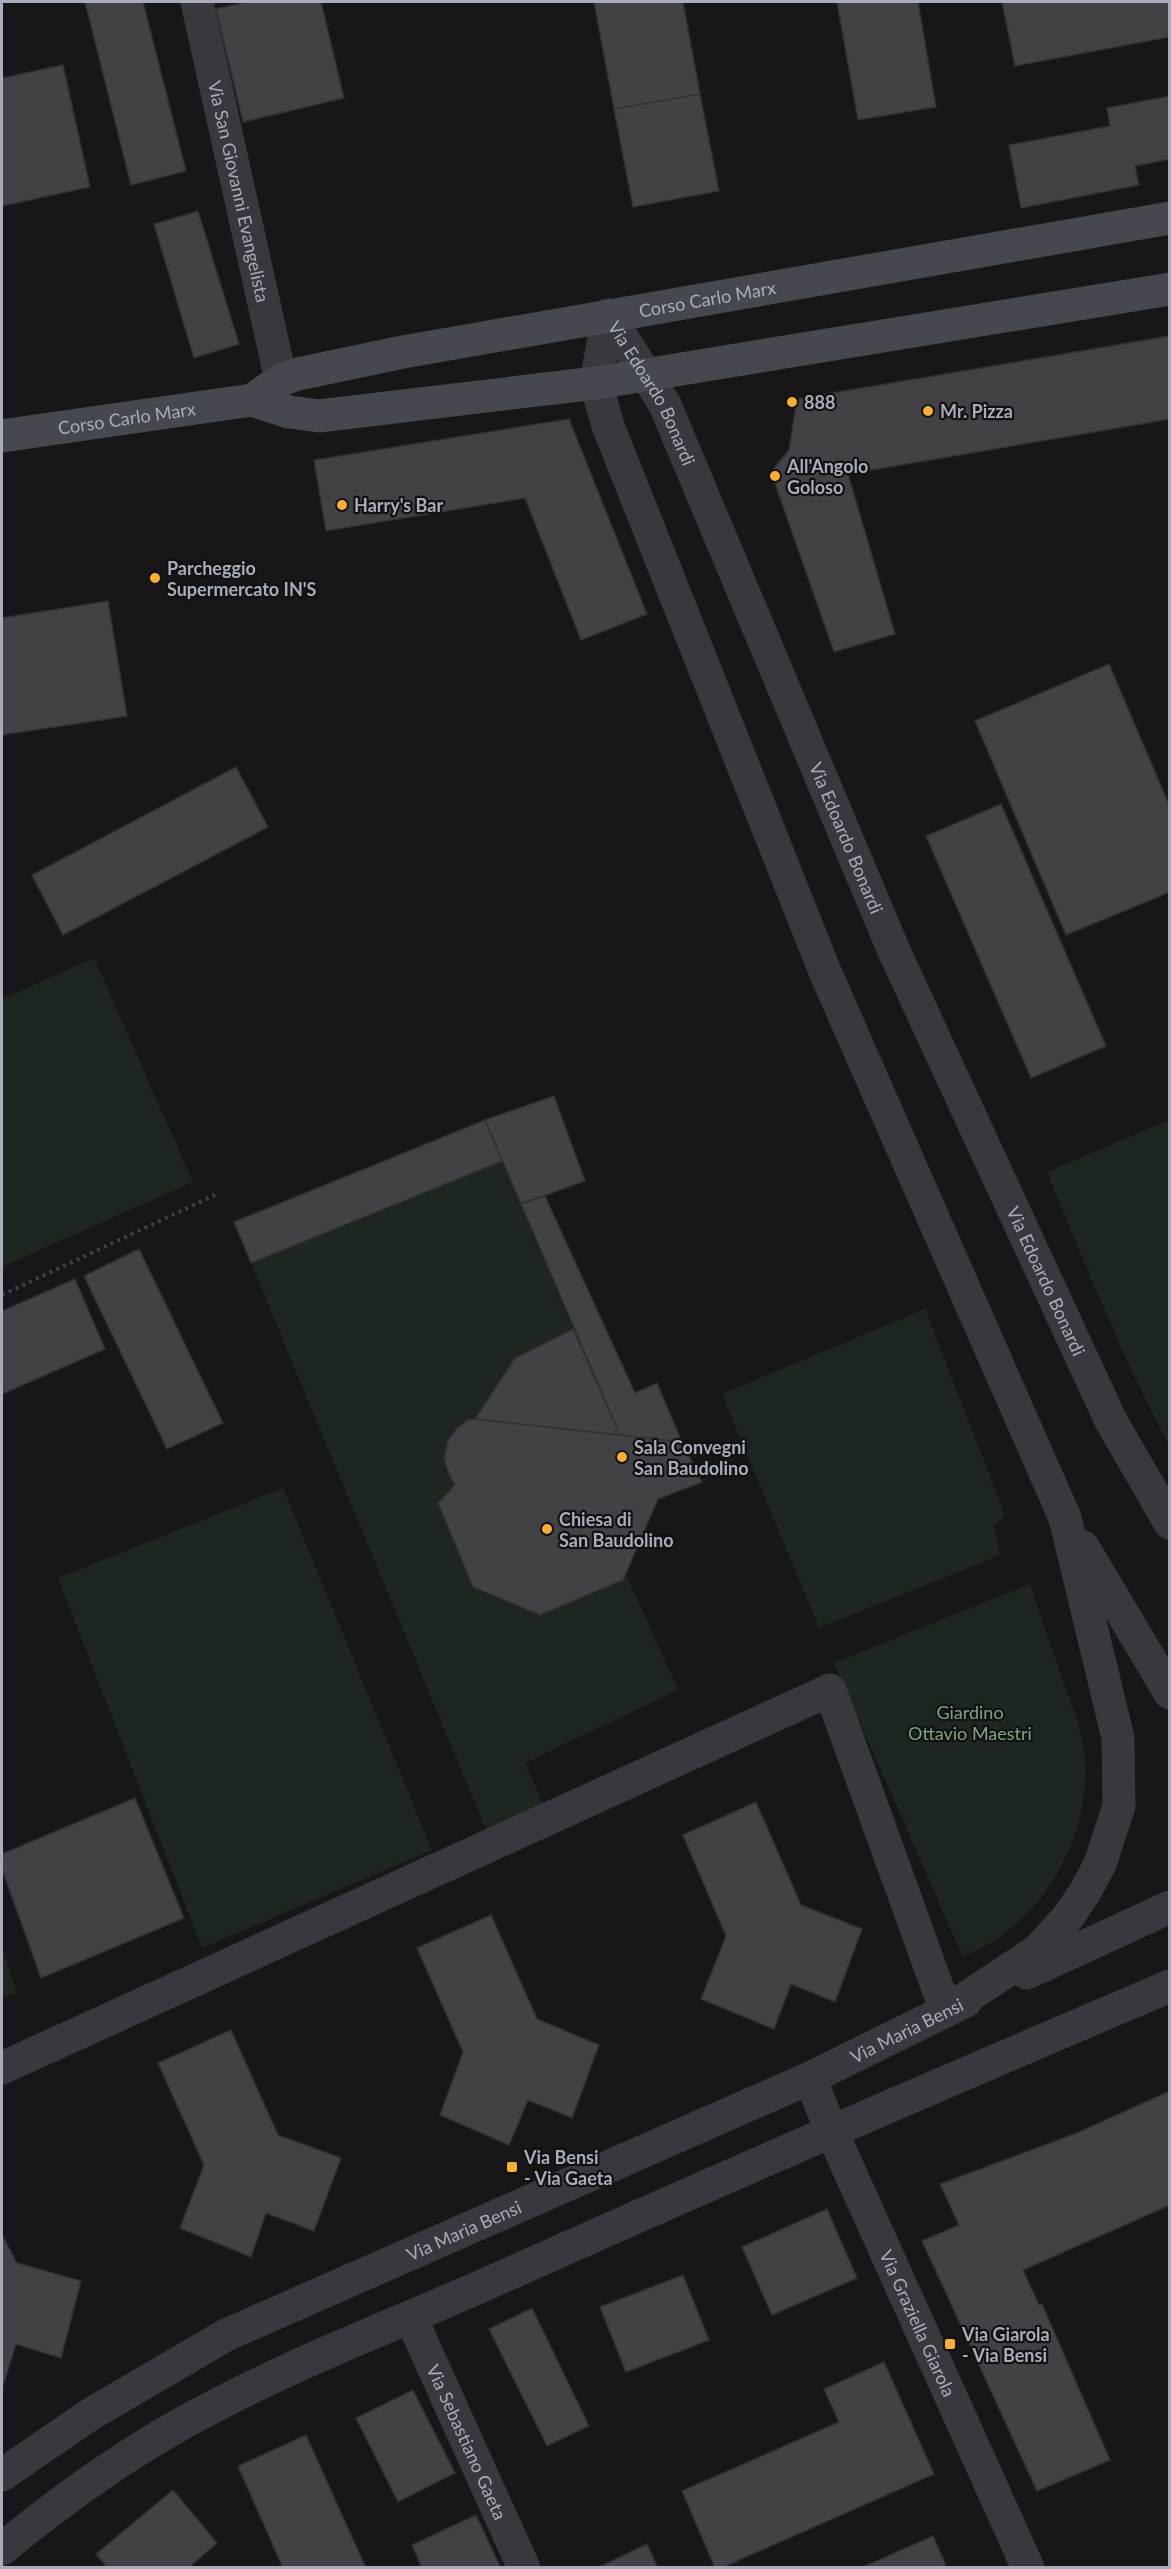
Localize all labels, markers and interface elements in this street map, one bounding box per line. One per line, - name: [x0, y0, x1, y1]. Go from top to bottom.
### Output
- street label: Via San Giovanni Evangelista: [204, 79, 274, 304]
- street label: Corso Carlo Marx: [637, 276, 778, 322]
- street label: Via Edoardo Bonardi: [604, 317, 700, 469]
- place label: 888: [804, 391, 835, 413]
- marker: 888: [785, 395, 799, 409]
- street label: Corso Carlo Marx: [56, 397, 197, 439]
- place label: Mr. Pizza: [940, 400, 1013, 422]
- marker: Mr. Pizza: [921, 404, 935, 418]
- place label: All'Angolo Goloso: [786, 455, 868, 498]
- marker: All'Angolo Goloso: [768, 469, 782, 483]
- place label: Harry's Bar: [354, 494, 443, 516]
- marker: Harry's Bar: [335, 498, 349, 512]
- place label: Parcheggio Supermercato IN'S: [167, 557, 317, 600]
- marker: Parcheggio Supermercato IN'S: [148, 571, 162, 585]
- street label: Via Edoardo Bonardi: [805, 759, 888, 917]
- street label: Via Edoardo Bonardi: [1002, 1203, 1090, 1359]
- place label: Sala Convegni San Baudolino: [634, 1436, 749, 1479]
- marker: Sala Convegni San Baudolino: [615, 1450, 629, 1464]
- place label: Chiesa di San Baudolino: [559, 1508, 674, 1551]
- marker: Chiesa di San Baudolino: [540, 1522, 554, 1536]
- park label: Giardino Ottavio Maestri: [908, 1701, 1032, 1744]
- street label: Via Maria Bensi: [846, 1993, 967, 2067]
- place label: Via Bensi - Via Gaeta: [523, 2146, 613, 2189]
- marker: Via Bensi - Via Gaeta: [505, 2160, 519, 2174]
- street label: Via Maria Bensi: [403, 2196, 524, 2265]
- street label: Via Graziella Giarola: [875, 2246, 960, 2400]
- place label: Via Giarola - Via Bensi: [961, 2323, 1050, 2366]
- marker: Via Giarola - Via Bensi: [943, 2337, 957, 2351]
- street label: Via Sebastiano Gaeta: [422, 2361, 512, 2523]

